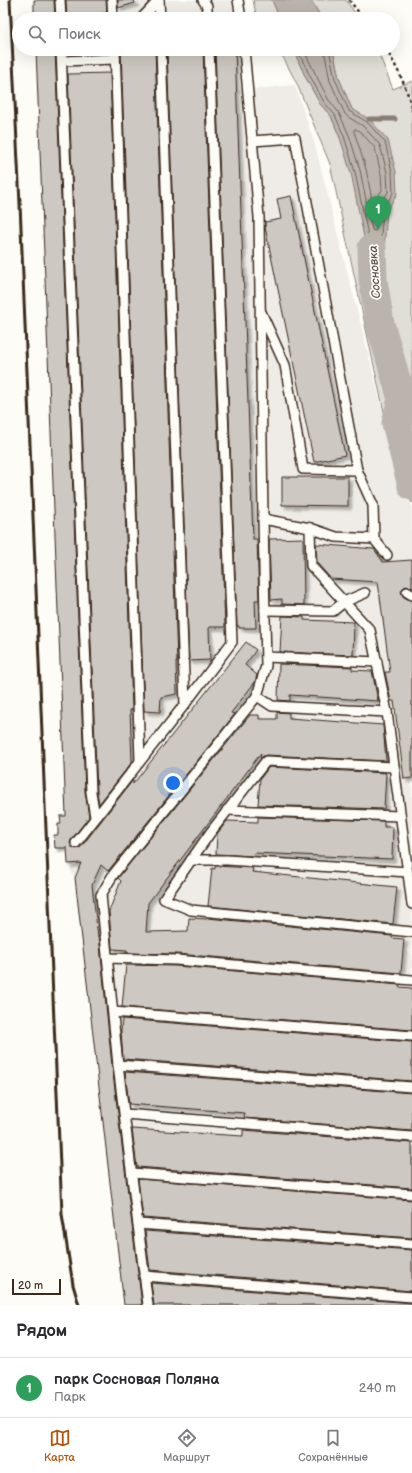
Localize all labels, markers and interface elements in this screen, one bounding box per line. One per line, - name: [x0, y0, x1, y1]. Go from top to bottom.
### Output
- search box: [12, 12, 400, 56]
- icon: search: [26, 23, 48, 45]
- text: Поиск: [58, 25, 101, 44]
- pin: 1: [365, 196, 391, 229]
- water label: Сосновка: [366, 245, 384, 299]
- your location: [163, 773, 183, 793]
- scale bar: [12, 1277, 61, 1296]
- text: 20 m: [18, 1279, 43, 1292]
- text: Рядом: [16, 1321, 67, 1341]
- text: парк Сосновая Поляна: [54, 1370, 219, 1389]
- text: 1: [26, 1380, 32, 1396]
- text: 240 m: [359, 1380, 396, 1396]
- text: Парк: [54, 1389, 86, 1405]
- tab: Карта: [44, 1427, 75, 1464]
- tab: Маршрут: [163, 1427, 210, 1464]
- tab: Сохранённые: [298, 1427, 368, 1464]

